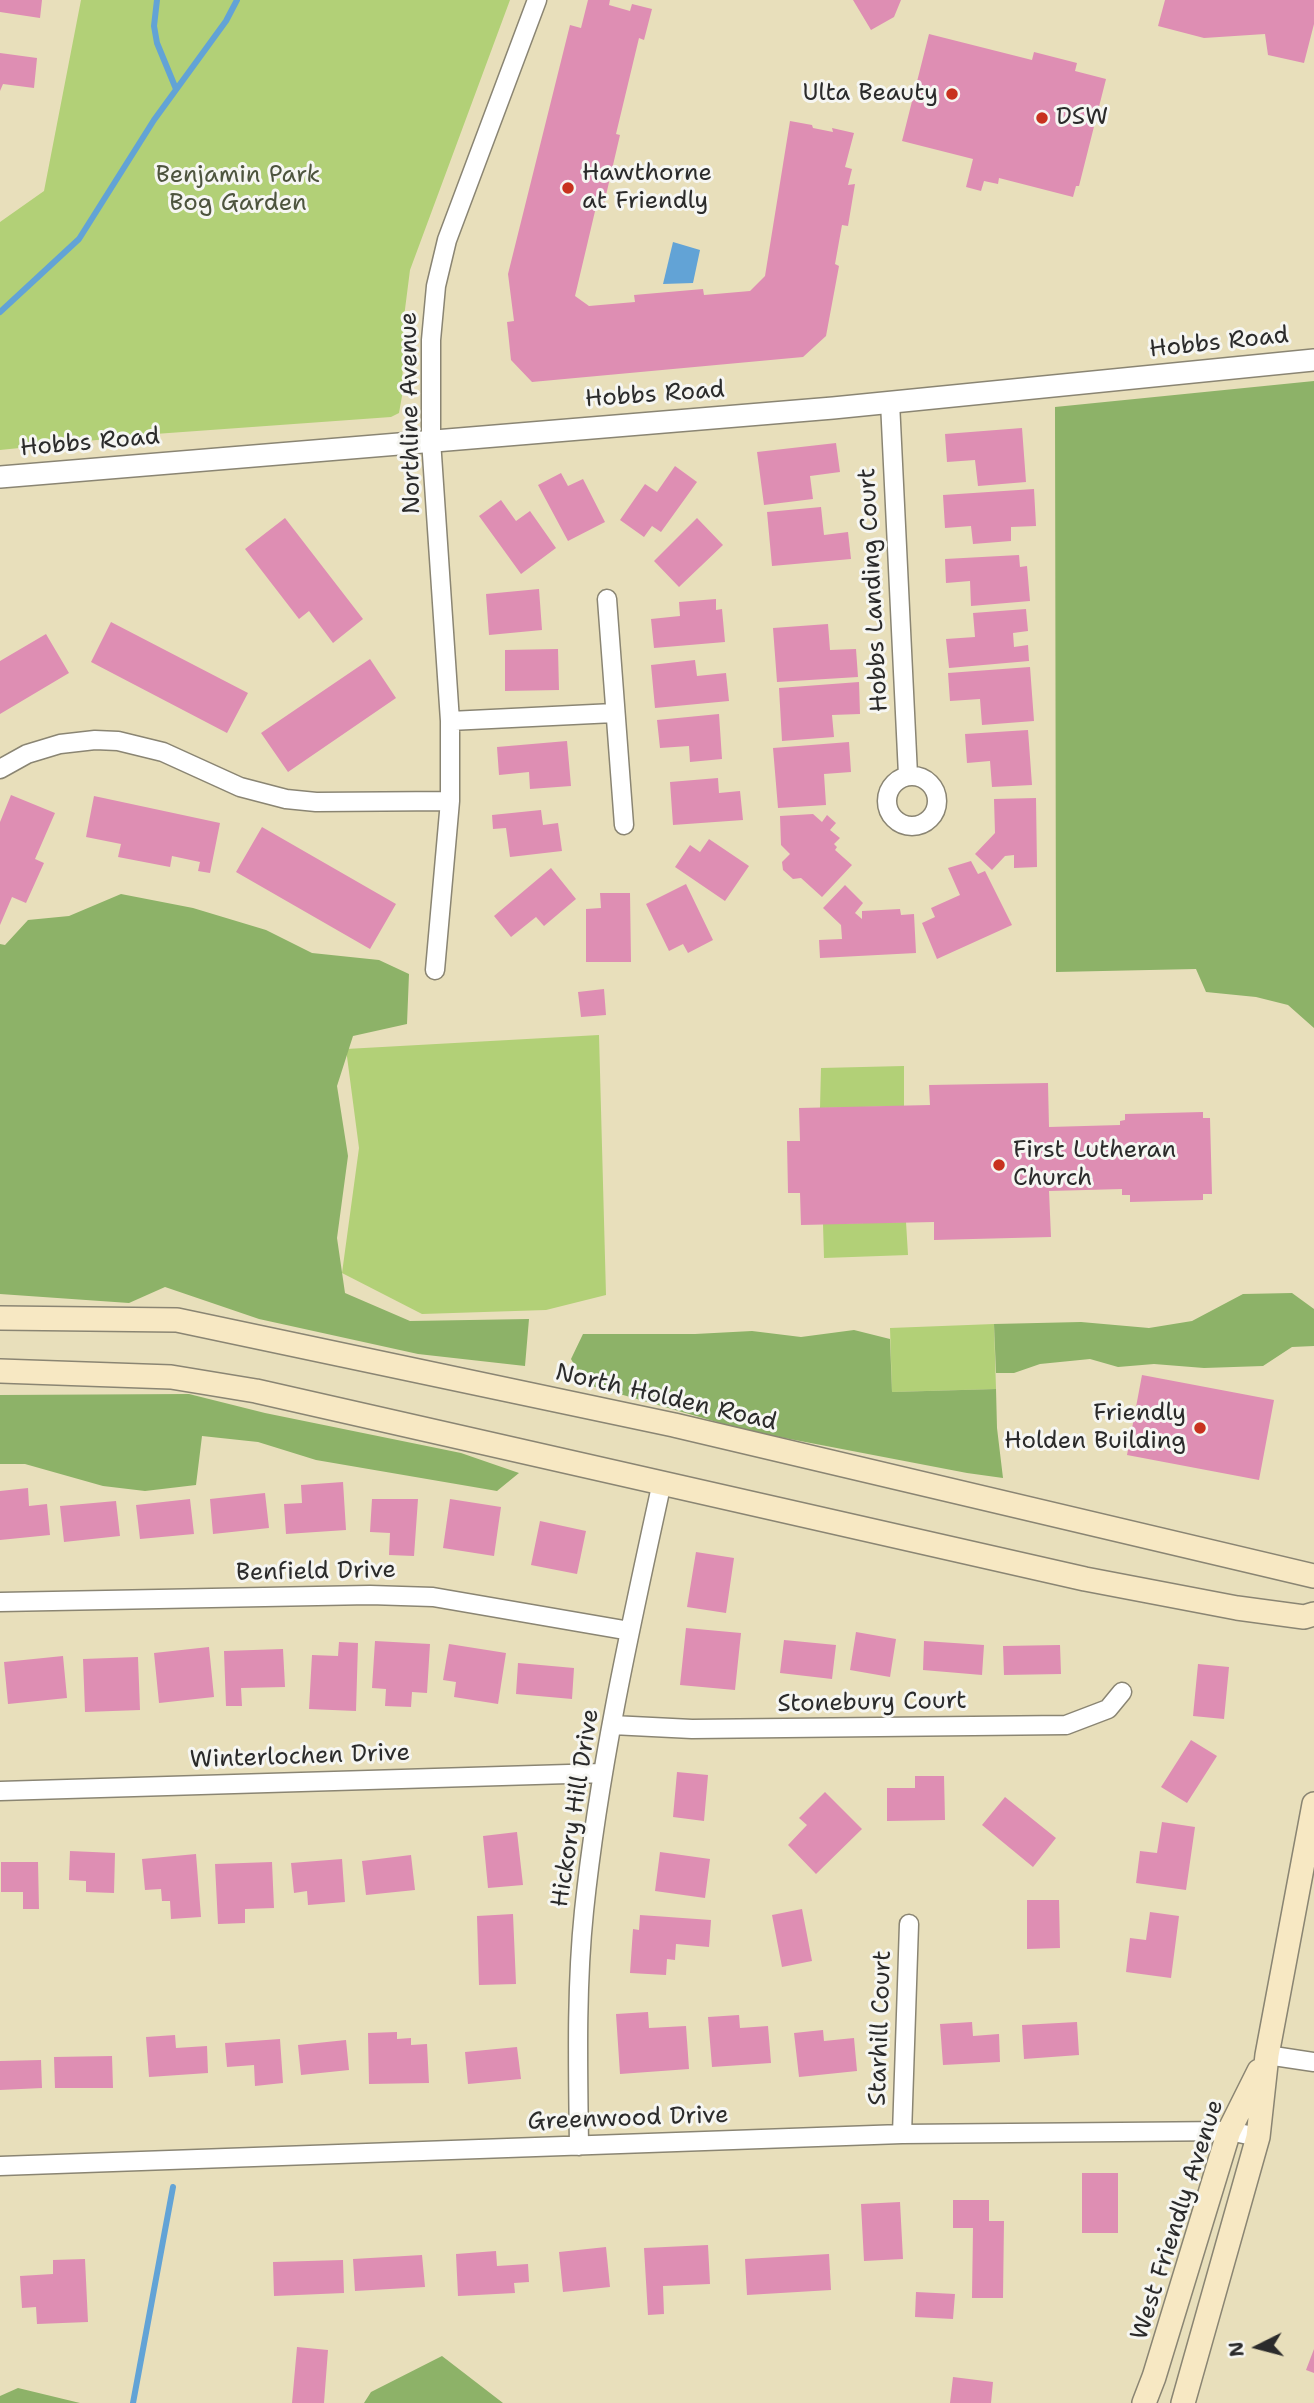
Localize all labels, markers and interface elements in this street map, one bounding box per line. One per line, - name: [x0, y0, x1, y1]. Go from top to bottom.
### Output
- place label: Ulta Beauty: [803, 80, 938, 108]
- marker: Ulta Beauty: [944, 86, 960, 102]
- place label: DSW: [1056, 104, 1108, 132]
- marker: DSW: [1034, 110, 1050, 126]
- place label: Hawthorne at Friendly: [582, 160, 712, 216]
- park label: Benjamin Park Bog Garden: [156, 162, 320, 218]
- marker: Hawthorne at Friendly: [560, 180, 576, 196]
- street label: Northline Avenue: [395, 312, 427, 514]
- street label: Hobbs Road: [1148, 321, 1290, 365]
- street label: Hobbs Road: [584, 376, 726, 414]
- street label: Hobbs Road: [19, 423, 161, 463]
- street label: Hobbs Landing Court: [853, 467, 895, 713]
- place label: First Lutheran Church: [1013, 1137, 1176, 1193]
- marker: First Lutheran Church: [991, 1157, 1007, 1173]
- street label: North Holden Road: [552, 1359, 780, 1437]
- place label: Friendly Holden Building: [1004, 1400, 1186, 1456]
- marker: Friendly Holden Building: [1192, 1420, 1208, 1436]
- street label: Benfield Drive: [236, 1556, 396, 1588]
- street label: Stonebury Court: [777, 1687, 967, 1719]
- street label: Hickory Hill Drive: [546, 1707, 606, 1909]
- street label: Winterlochen Drive: [189, 1739, 411, 1775]
- street label: Starhill Court: [864, 1950, 898, 2106]
- street label: West Friendly Avenue: [1126, 2096, 1230, 2344]
- street label: Greenwood Drive: [527, 2101, 729, 2137]
- north arrow: [1223, 2312, 1293, 2382]
- text: N: [1223, 2340, 1250, 2358]

